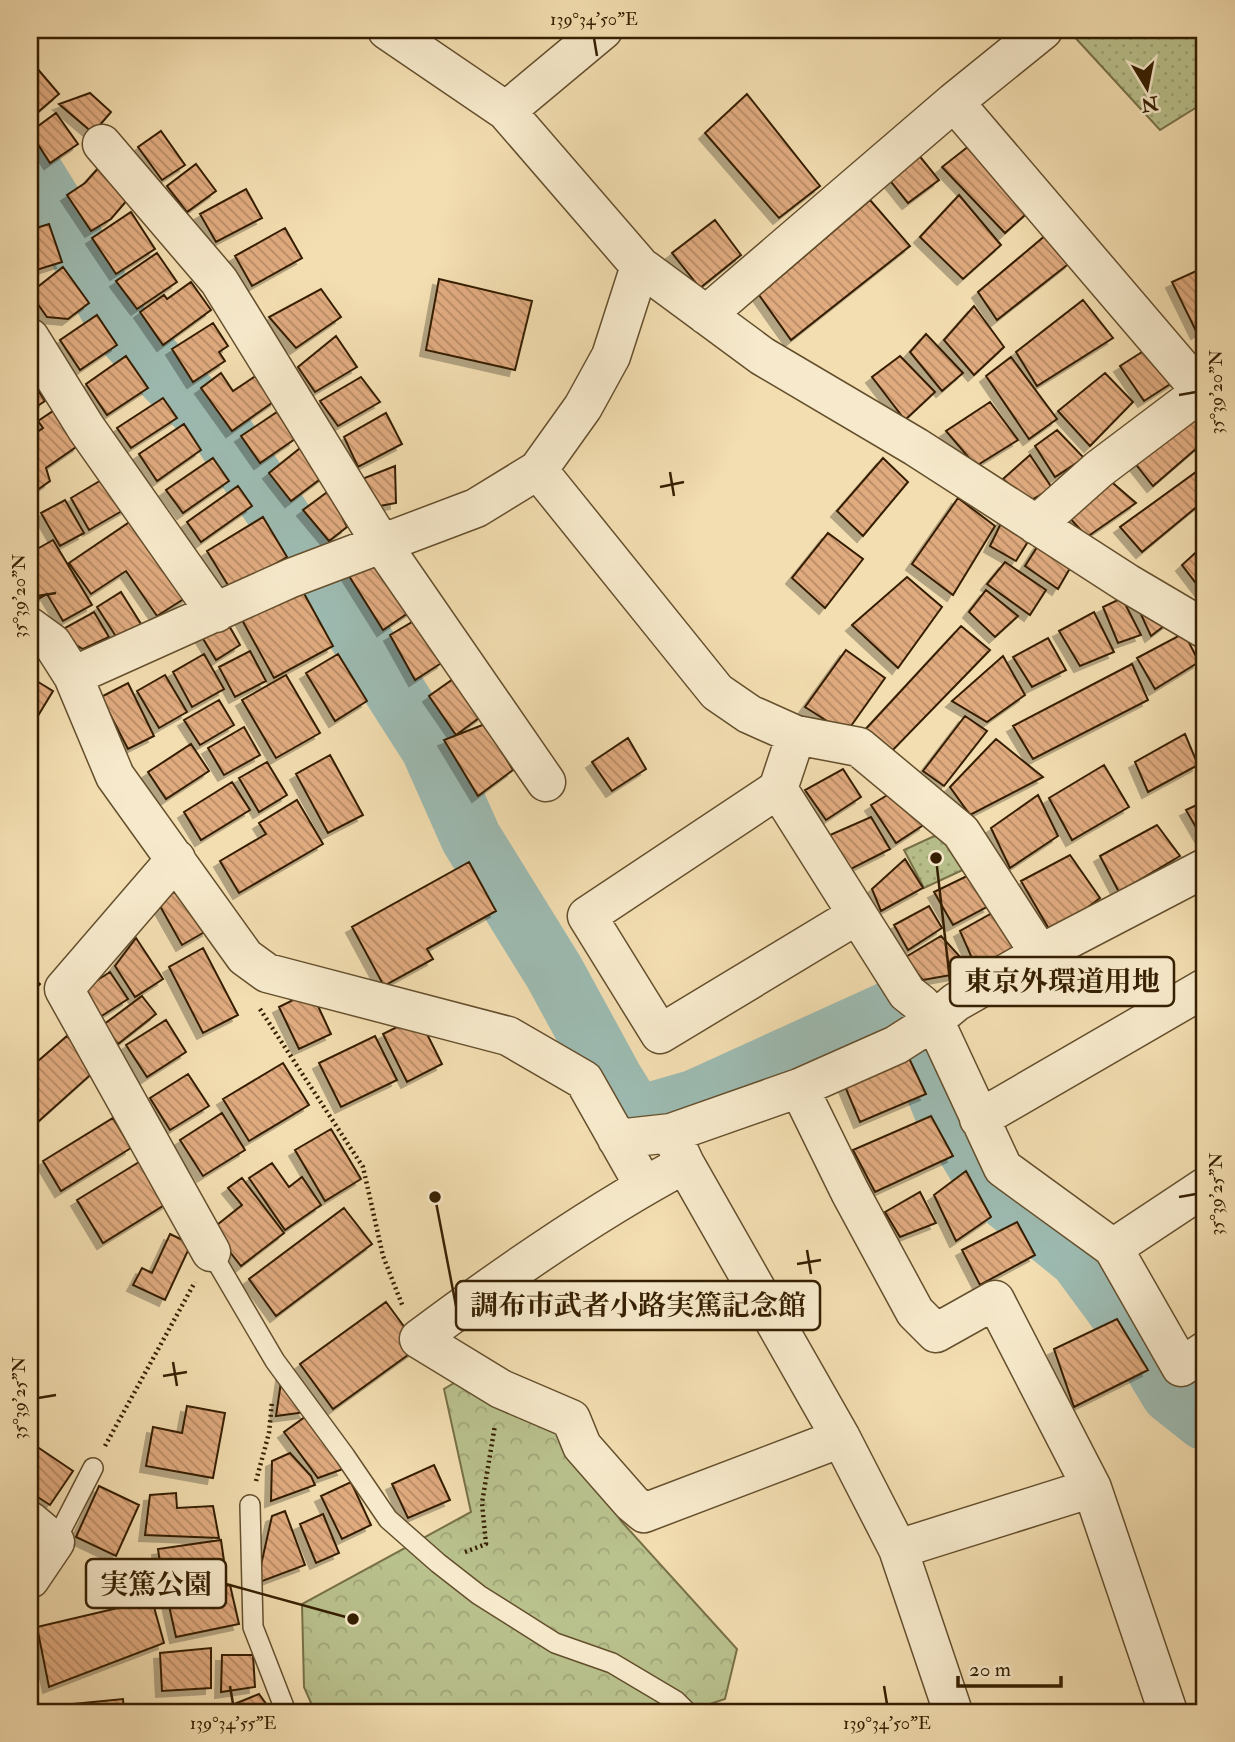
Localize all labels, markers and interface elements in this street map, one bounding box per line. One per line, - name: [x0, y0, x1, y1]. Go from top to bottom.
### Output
- text: 139°34'50"E: [550, 8, 638, 31]
- north arrow: [1112, 52, 1182, 122]
- text: N: [1138, 90, 1161, 117]
- text: 35°39'20"N: [1205, 350, 1228, 434]
- text: 35°39'20"N: [8, 554, 31, 638]
- callout: 東京外環道用地: [950, 957, 1174, 1006]
- text: 東京外環道用地: [964, 965, 1160, 1000]
- text: 35°39'25"N: [1205, 1153, 1228, 1235]
- callout: 調布市武者小路実篤記念館: [456, 1281, 820, 1330]
- text: 調布市武者小路実篤記念館: [470, 1289, 806, 1324]
- text: 35°39'25"N: [8, 1357, 31, 1439]
- callout: 実篤公園: [86, 1559, 226, 1608]
- text: 実篤公園: [100, 1568, 212, 1603]
- scale bar: [958, 1644, 1062, 1688]
- text: 20 m: [969, 1656, 1011, 1683]
- text: 139°34'55"E: [190, 1712, 276, 1735]
- text: 139°34'50"E: [843, 1712, 931, 1735]

